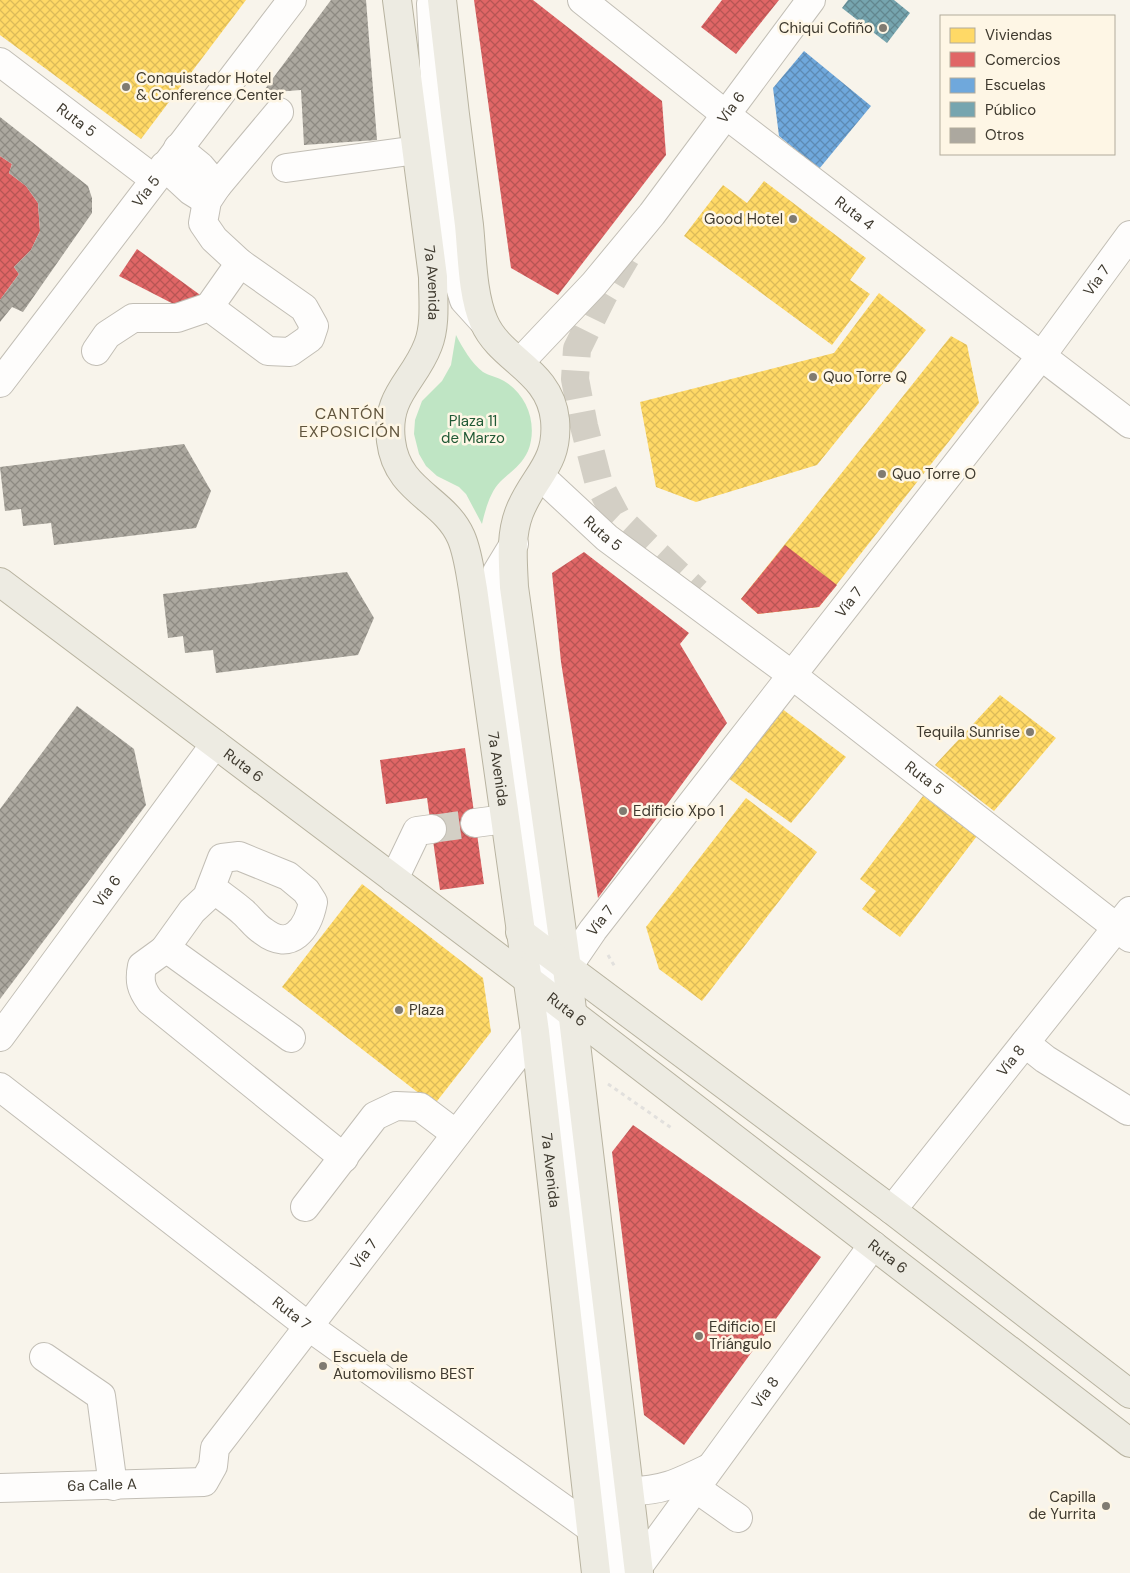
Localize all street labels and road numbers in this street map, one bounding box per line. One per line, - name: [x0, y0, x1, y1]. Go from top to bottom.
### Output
- street label: Vía 6: [713, 88, 750, 128]
- street label: Ruta 5: [53, 99, 100, 142]
- street label: Vía 5: [128, 171, 165, 211]
- street label: Ruta 4: [831, 192, 878, 235]
- street label: 7a Avenida: [419, 244, 444, 321]
- street label: Vía 7: [1079, 261, 1115, 300]
- street label: Ruta 5: [579, 511, 626, 556]
- street label: Vía 7: [831, 583, 867, 622]
- street label: 7a Avenida: [483, 730, 513, 807]
- street label: Ruta 6: [220, 744, 268, 787]
- street label: Ruta 5: [901, 756, 948, 800]
- street label: Vía 6: [89, 871, 125, 911]
- street label: Vía 7: [582, 901, 619, 940]
- street label: Ruta 6: [543, 988, 591, 1031]
- street label: Vía 8: [992, 1041, 1030, 1080]
- street label: 7a Avenida: [536, 1132, 565, 1209]
- street label: Vía 7: [346, 1235, 382, 1274]
- street label: Ruta 6: [864, 1235, 912, 1278]
- street label: Ruta 7: [268, 1292, 315, 1334]
- street label: Vía 8: [747, 1373, 784, 1412]
- street label: 6a Calle A: [67, 1474, 137, 1496]

